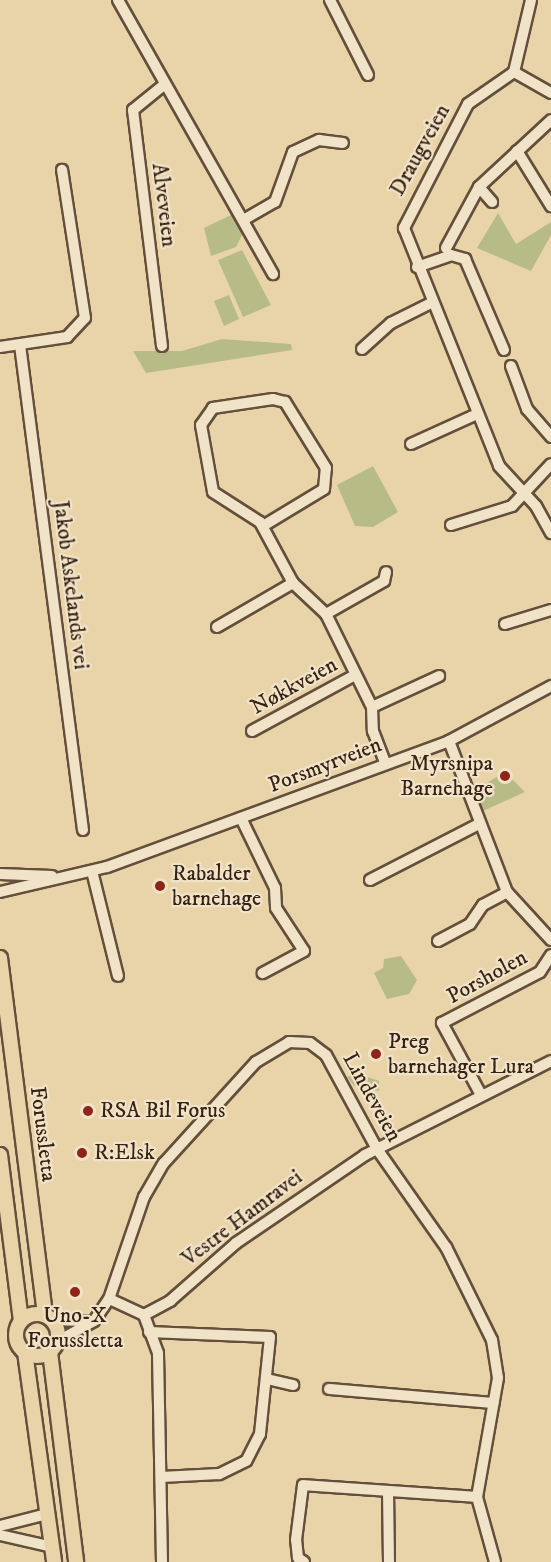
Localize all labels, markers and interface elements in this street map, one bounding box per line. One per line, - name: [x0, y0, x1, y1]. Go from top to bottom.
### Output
- street label: Draugveien: [384, 100, 456, 200]
- street label: Alveveien: [146, 162, 182, 248]
- street label: Jakob Askelands vei: [48, 499, 94, 671]
- street label: Nøkkveien: [246, 651, 342, 721]
- street label: Porsmyrveien: [265, 731, 385, 799]
- place label: Myrsnipa Barnehage: [400, 750, 493, 802]
- marker: Myrsnipa Barnehage: [498, 769, 512, 783]
- place label: Rabalder barnehage: [172, 860, 261, 912]
- marker: Rabalder barnehage: [153, 879, 167, 893]
- street label: Porsholen: [442, 944, 532, 1010]
- place label: Preg barnehager Lura: [388, 1028, 534, 1080]
- marker: Preg barnehager Lura: [369, 1047, 383, 1061]
- street label: Lindeveien: [337, 1048, 407, 1146]
- street label: Forussletta: [24, 1085, 62, 1183]
- place label: RSA Bil Forus: [100, 1098, 225, 1124]
- marker: RSA Bil Forus: [81, 1104, 95, 1118]
- place label: R:Elsk: [94, 1140, 155, 1166]
- marker: R:Elsk: [75, 1146, 89, 1160]
- street label: Vestre Hamravei: [176, 1164, 308, 1272]
- marker: Uno-X Forussletta: [68, 1285, 82, 1299]
- place label: Uno-X Forussletta: [27, 1302, 123, 1354]

